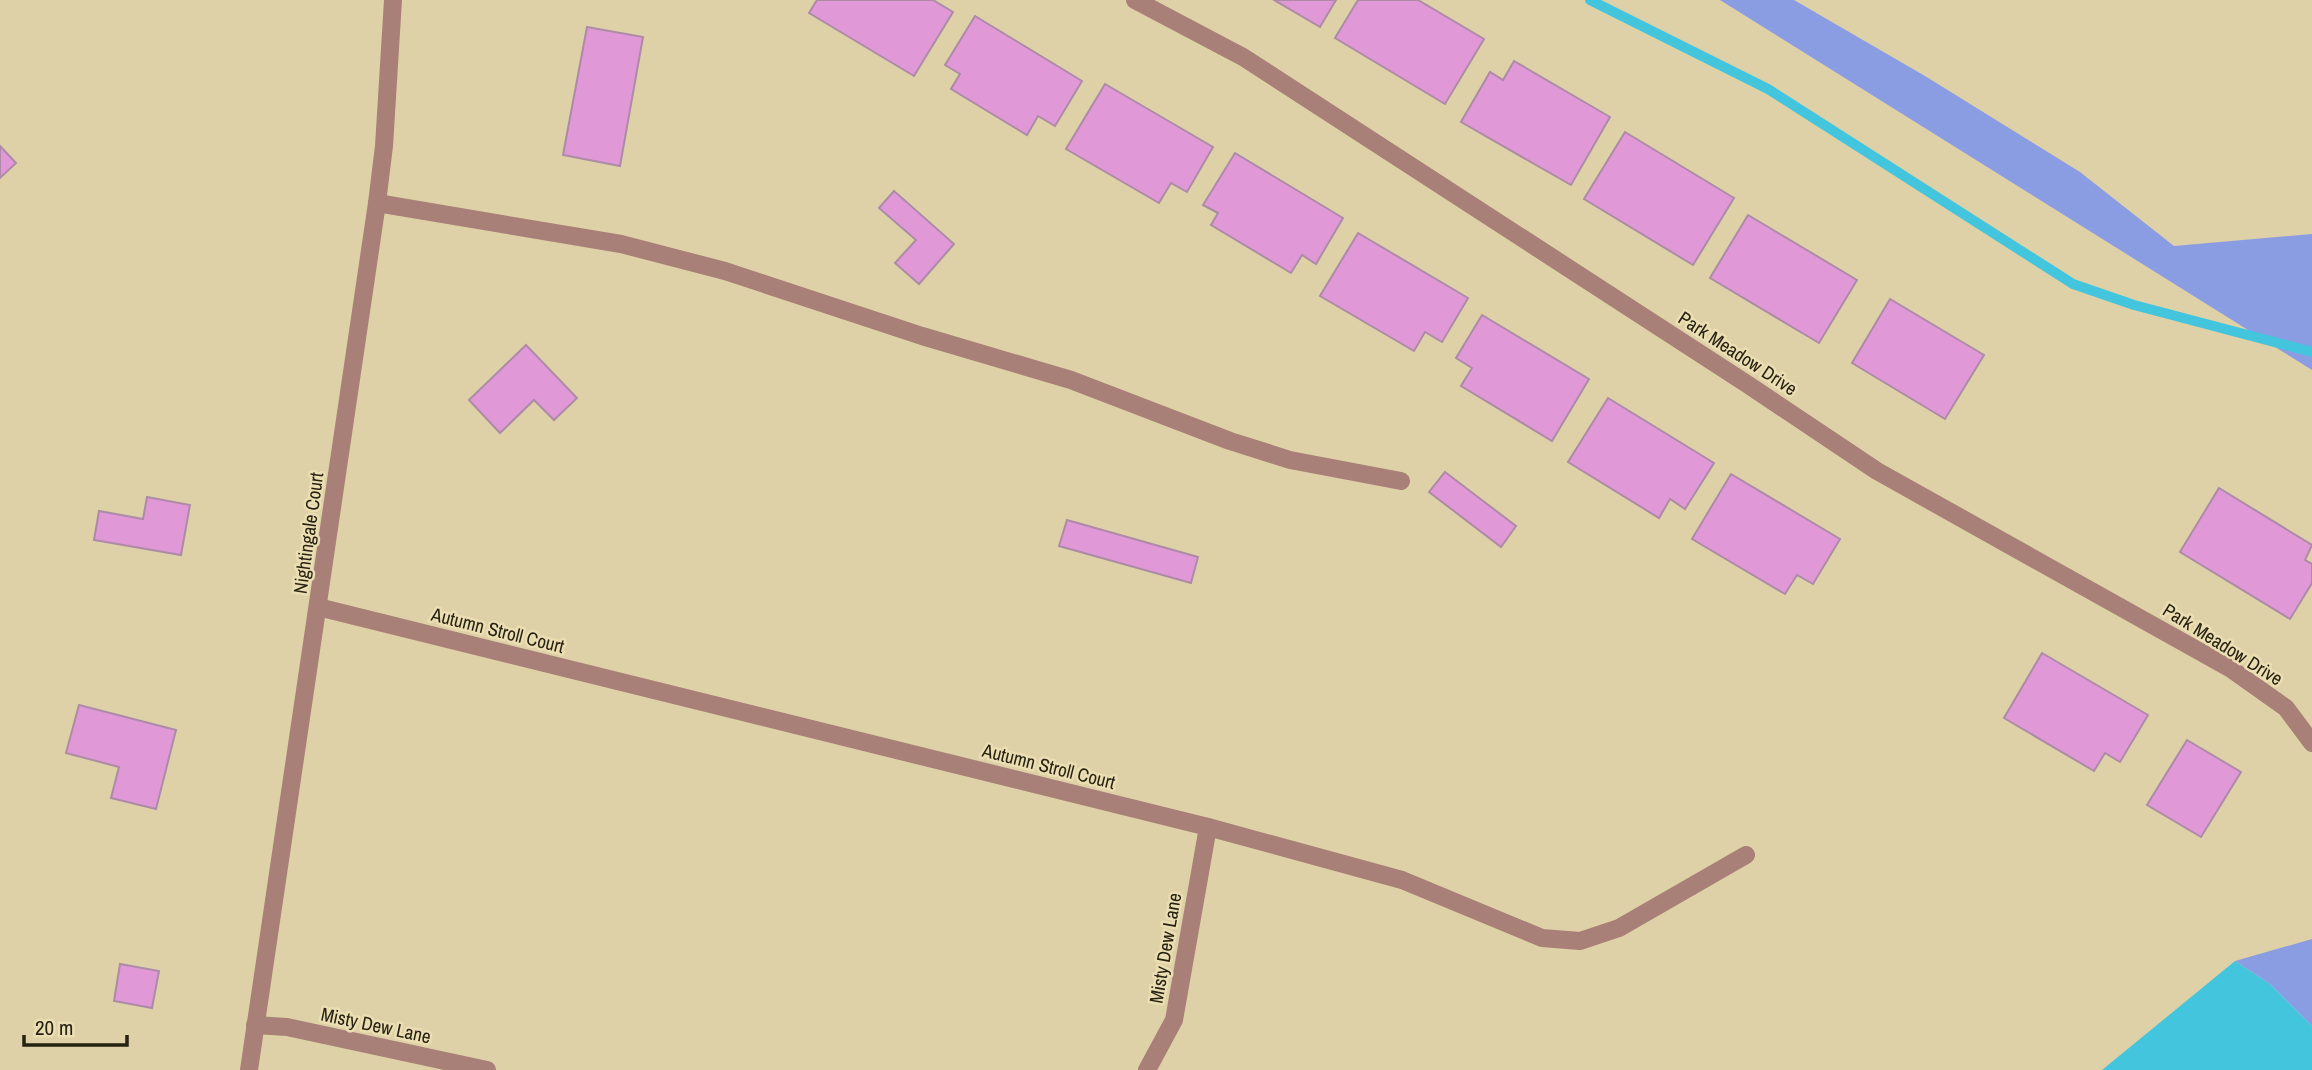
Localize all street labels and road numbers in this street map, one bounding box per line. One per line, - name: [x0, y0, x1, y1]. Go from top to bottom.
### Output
- street label: Park Meadow Drive: [1674, 305, 1802, 401]
- street label: Nightingale Court: [287, 470, 329, 595]
- street label: Park Meadow Drive: [2158, 597, 2288, 691]
- street label: Autumn Stroll Court: [428, 601, 568, 659]
- street label: Autumn Stroll Court: [979, 737, 1119, 795]
- street label: Misty Dew Lane: [1142, 891, 1188, 1005]
- street label: Misty Dew Lane: [319, 1001, 433, 1049]

